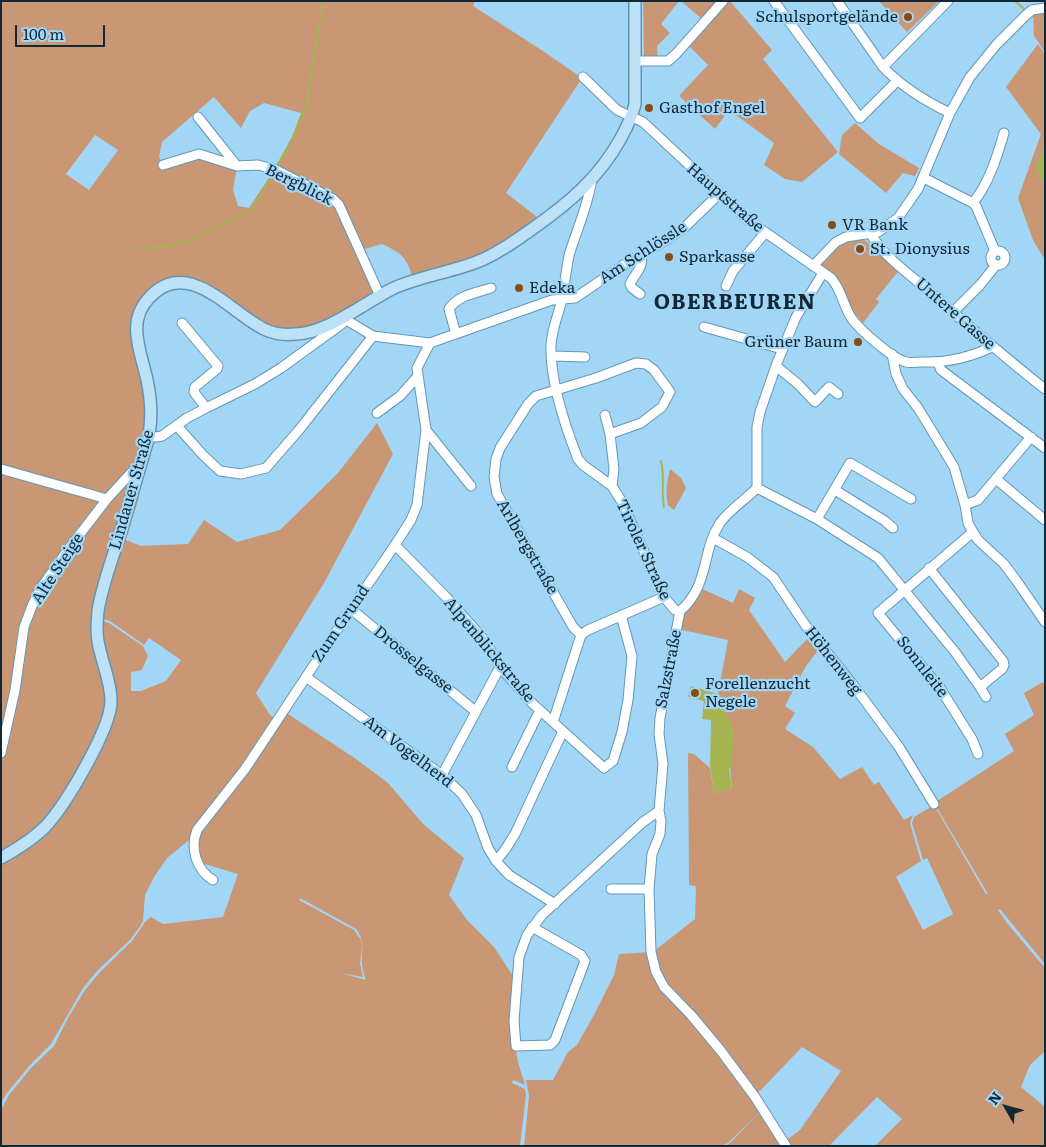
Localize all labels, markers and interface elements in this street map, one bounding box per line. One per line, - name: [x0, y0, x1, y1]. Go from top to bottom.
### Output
- place label: Schulsportgelände: [756, 7, 898, 27]
- marker: Schulsportgelände: [902, 11, 914, 23]
- scale bar: [18, 15, 108, 47]
- text: 100 m: [23, 22, 64, 45]
- place label: Gasthof Engel: [659, 98, 765, 118]
- marker: Gasthof Engel: [643, 102, 655, 114]
- street label: Hauptstraße: [682, 159, 768, 237]
- street label: Bergblick: [262, 160, 336, 210]
- place label: VR Bank: [842, 215, 908, 235]
- street label: Am Schlössle: [596, 218, 690, 288]
- marker: VR Bank: [826, 219, 838, 231]
- place label: St. Dionysius: [870, 239, 970, 259]
- marker: St. Dionysius: [854, 243, 866, 255]
- place label: Sparkasse: [679, 247, 755, 267]
- marker: Sparkasse: [663, 251, 675, 263]
- street label: Untere Gasse: [911, 274, 999, 354]
- place label: Edeka: [529, 278, 575, 298]
- marker: Edeka: [513, 282, 525, 294]
- district label: OBERBEUREN: [653, 290, 817, 316]
- place label: Grüner Baum: [744, 332, 848, 352]
- marker: Grüner Baum: [852, 336, 864, 348]
- street label: Lindauer Straße: [106, 428, 158, 552]
- street label: Arlbergstraße: [492, 496, 562, 598]
- street label: Tiroler Straße: [611, 497, 675, 603]
- street label: Alte Steige: [28, 530, 88, 608]
- street label: Zum Grund: [308, 582, 374, 666]
- street label: Alpenblickstraße: [439, 593, 539, 707]
- street label: Drosselgasse: [369, 622, 457, 698]
- street label: Höhenweg: [800, 623, 866, 699]
- street label: Salzstraße: [652, 628, 686, 710]
- street label: Sonnleite: [892, 632, 952, 702]
- place label: Forellenzucht Negele: [705, 674, 811, 712]
- marker: Forellenzucht Negele: [689, 687, 701, 699]
- street label: Am Vogelherd: [359, 712, 457, 792]
- north arrow: [981, 1082, 1031, 1132]
- text: N: [983, 1087, 1006, 1109]

